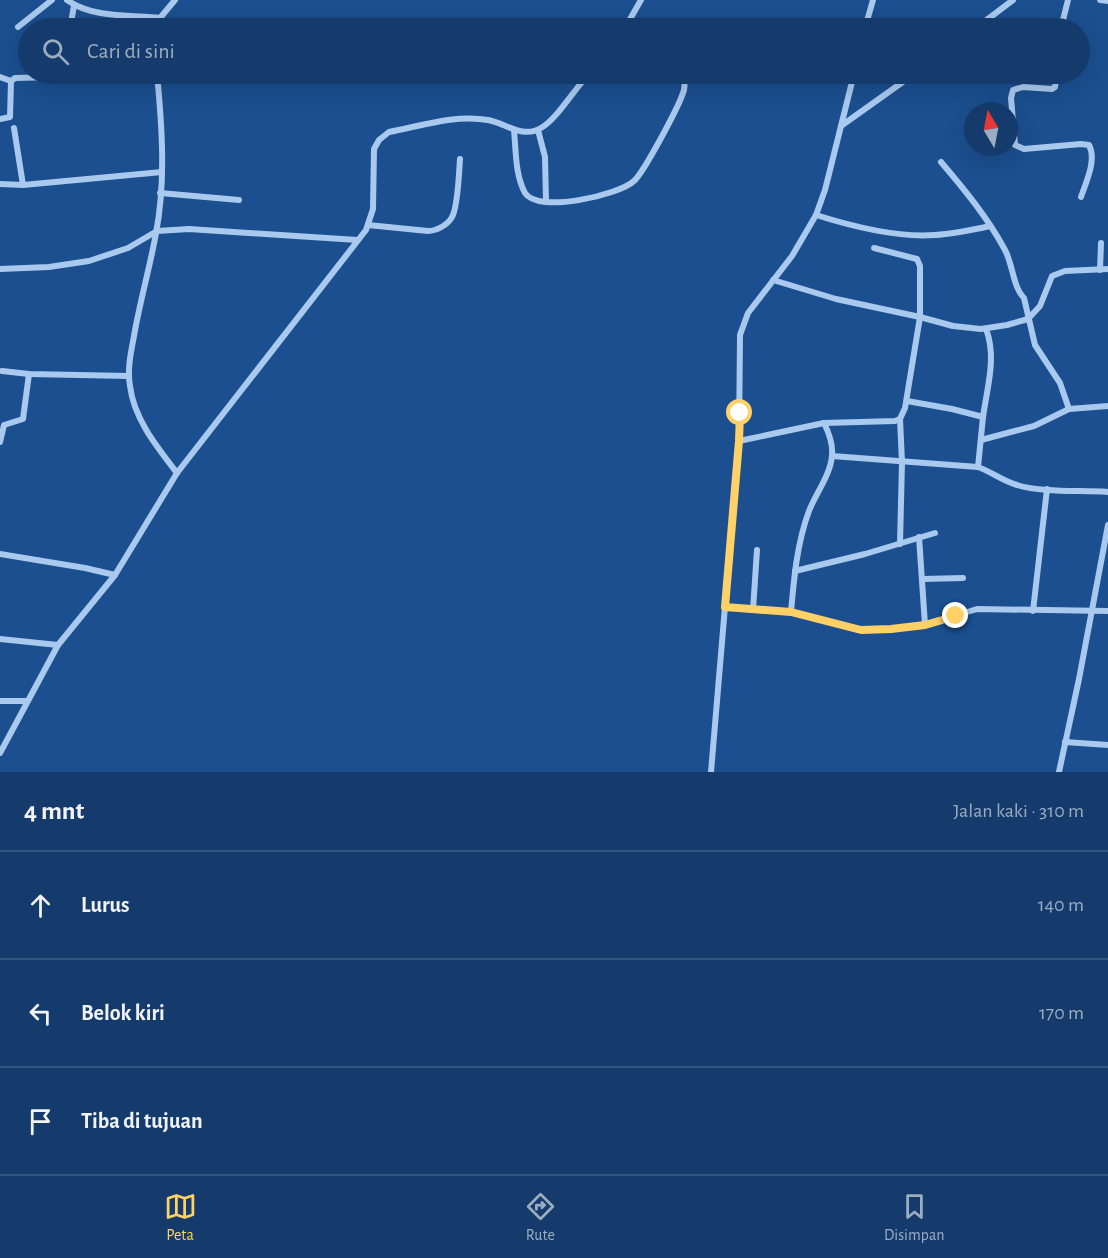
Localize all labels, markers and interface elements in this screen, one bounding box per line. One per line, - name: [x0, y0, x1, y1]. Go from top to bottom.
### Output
- search box: [18, 18, 1090, 84]
- icon: search: [39, 35, 72, 68]
- text: Cari di sini: [87, 40, 175, 62]
- north arrow: [964, 102, 1018, 156]
- route start: [726, 399, 752, 425]
- route end: [942, 602, 968, 628]
- text: 4 mnt: [24, 798, 84, 824]
- text: Jalan kaki · 310 m: [953, 801, 1084, 821]
- icon: ahead: [24, 889, 57, 922]
- text: Lurus: [81, 894, 130, 916]
- text: 140 m: [1038, 895, 1084, 915]
- icon: left: [24, 997, 57, 1030]
- text: Belok kiri: [81, 1002, 165, 1024]
- text: 170 m: [1039, 1003, 1084, 1023]
- icon: arrive: [24, 1105, 57, 1138]
- text: Tiba di tujuan: [81, 1110, 203, 1132]
- tab: Peta: [164, 1190, 197, 1245]
- tab: Rute: [524, 1190, 557, 1245]
- tab: Disimpan: [884, 1190, 944, 1245]

